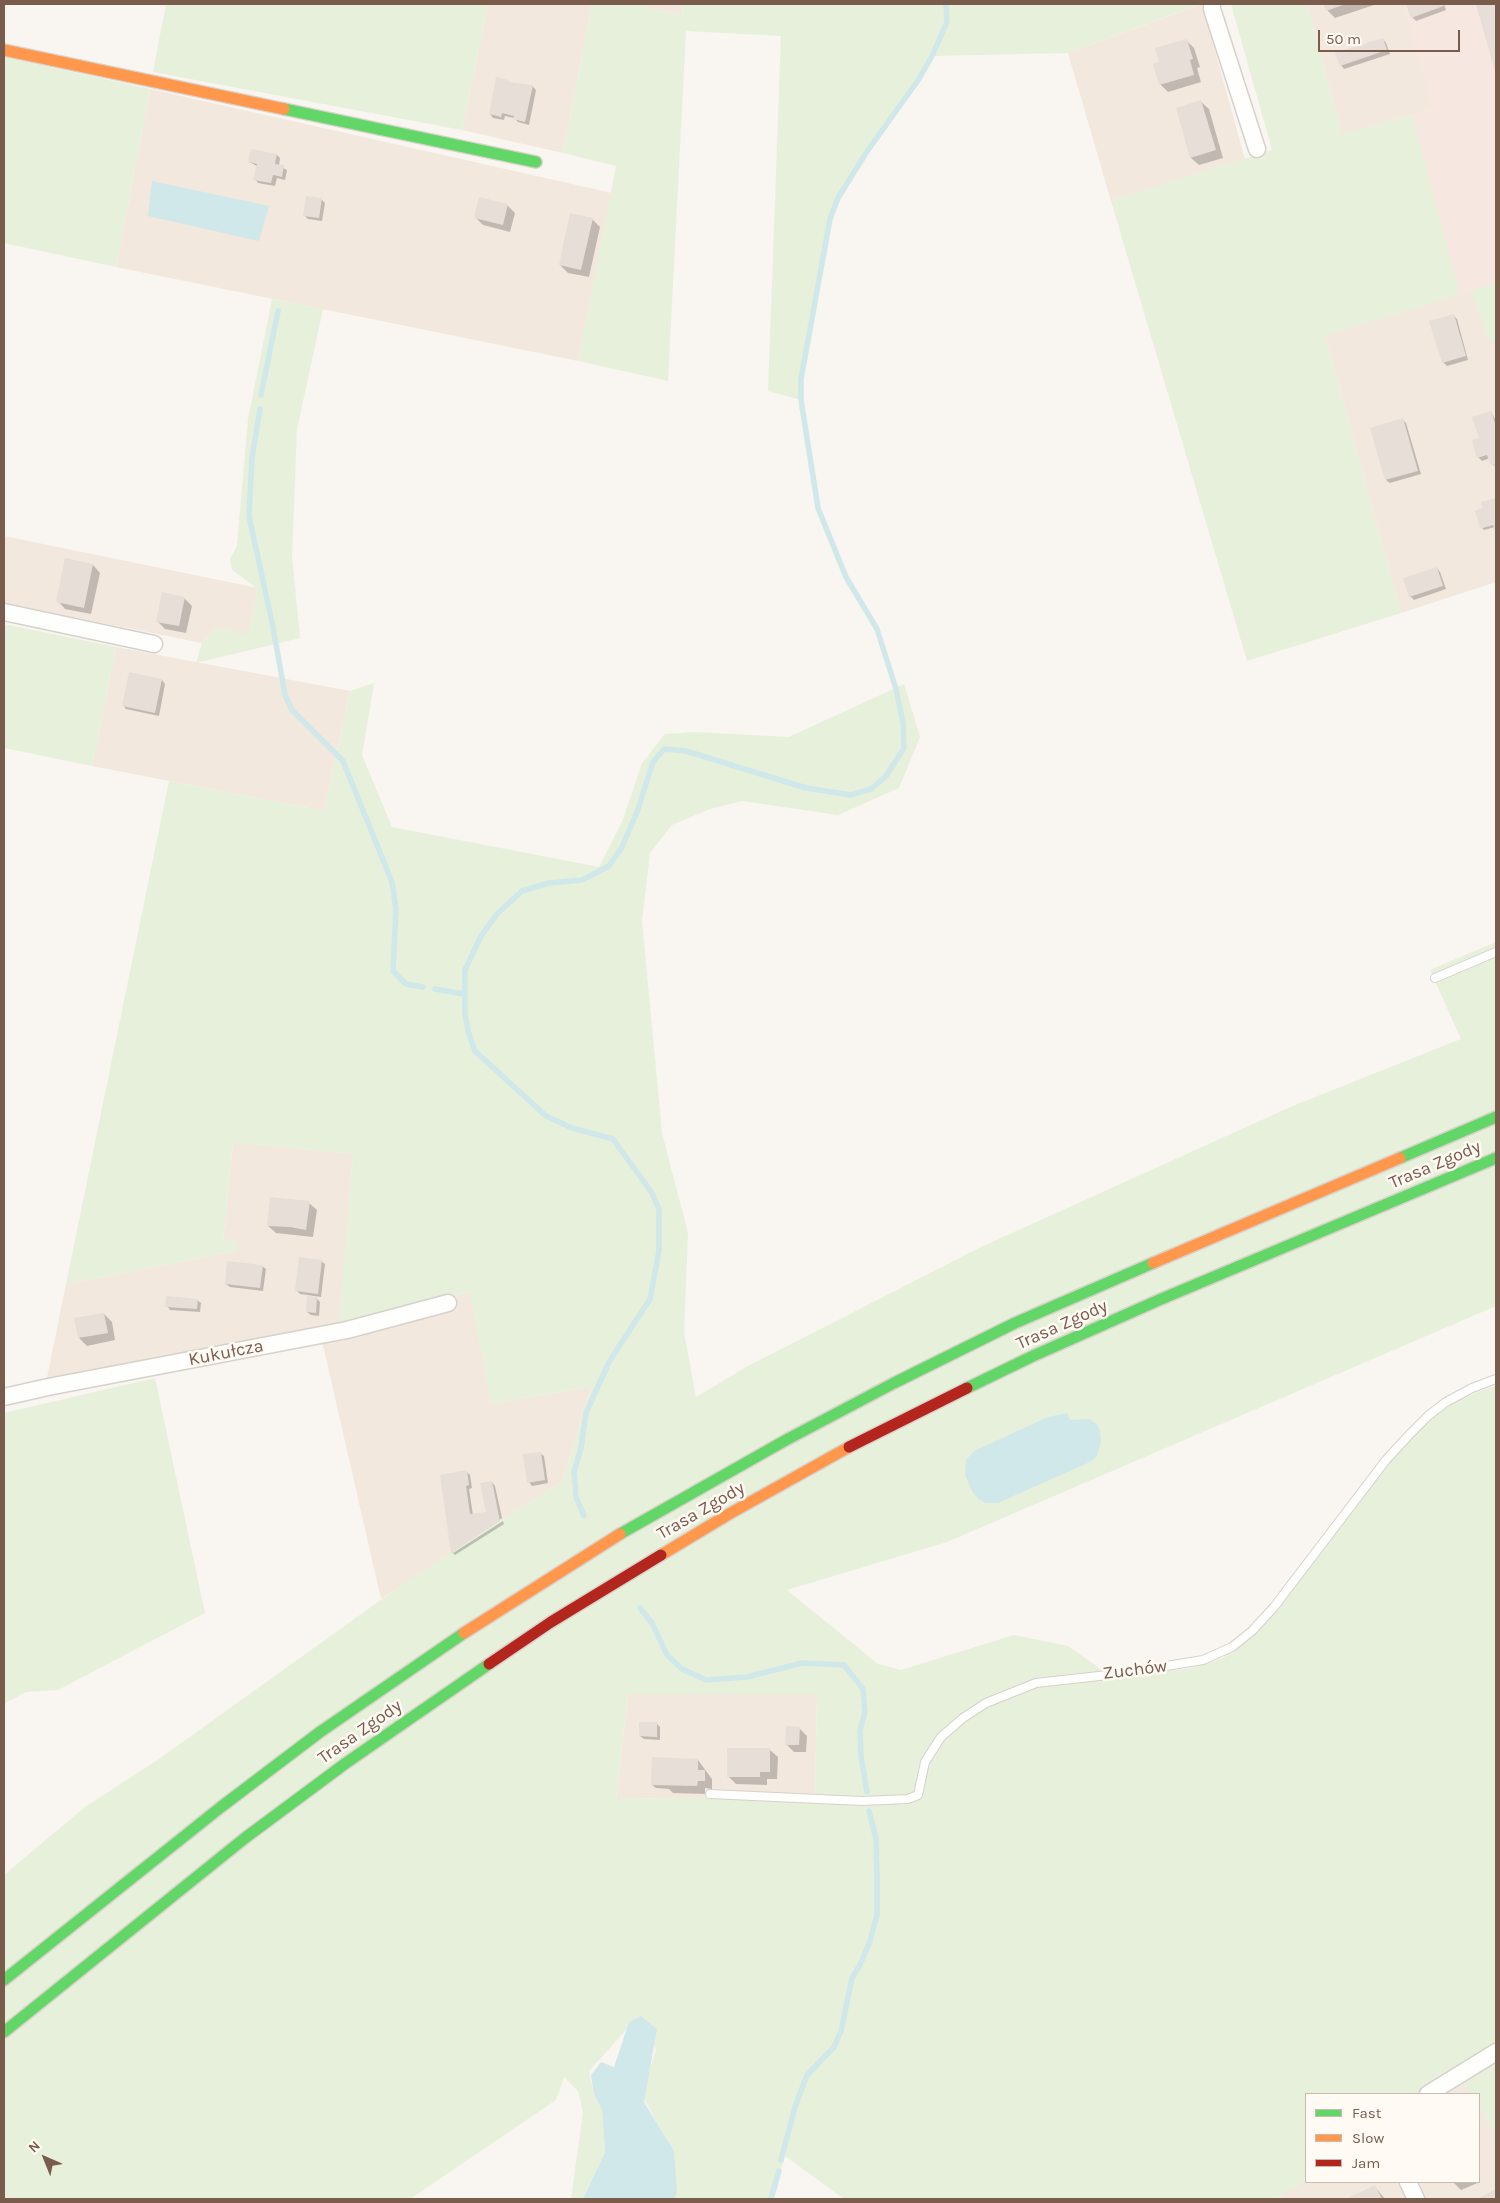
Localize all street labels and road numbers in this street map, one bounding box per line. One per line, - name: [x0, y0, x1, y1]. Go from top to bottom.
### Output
- street label: Trasa Zgody: [1386, 1136, 1484, 1194]
- street label: Trasa Zgody: [1013, 1295, 1111, 1355]
- street label: Kukułcza: [187, 1335, 265, 1371]
- street label: Trasa Zgody: [653, 1477, 749, 1545]
- street label: Zuchów: [1102, 1655, 1168, 1685]
- street label: Trasa Zgody: [314, 1695, 406, 1769]

